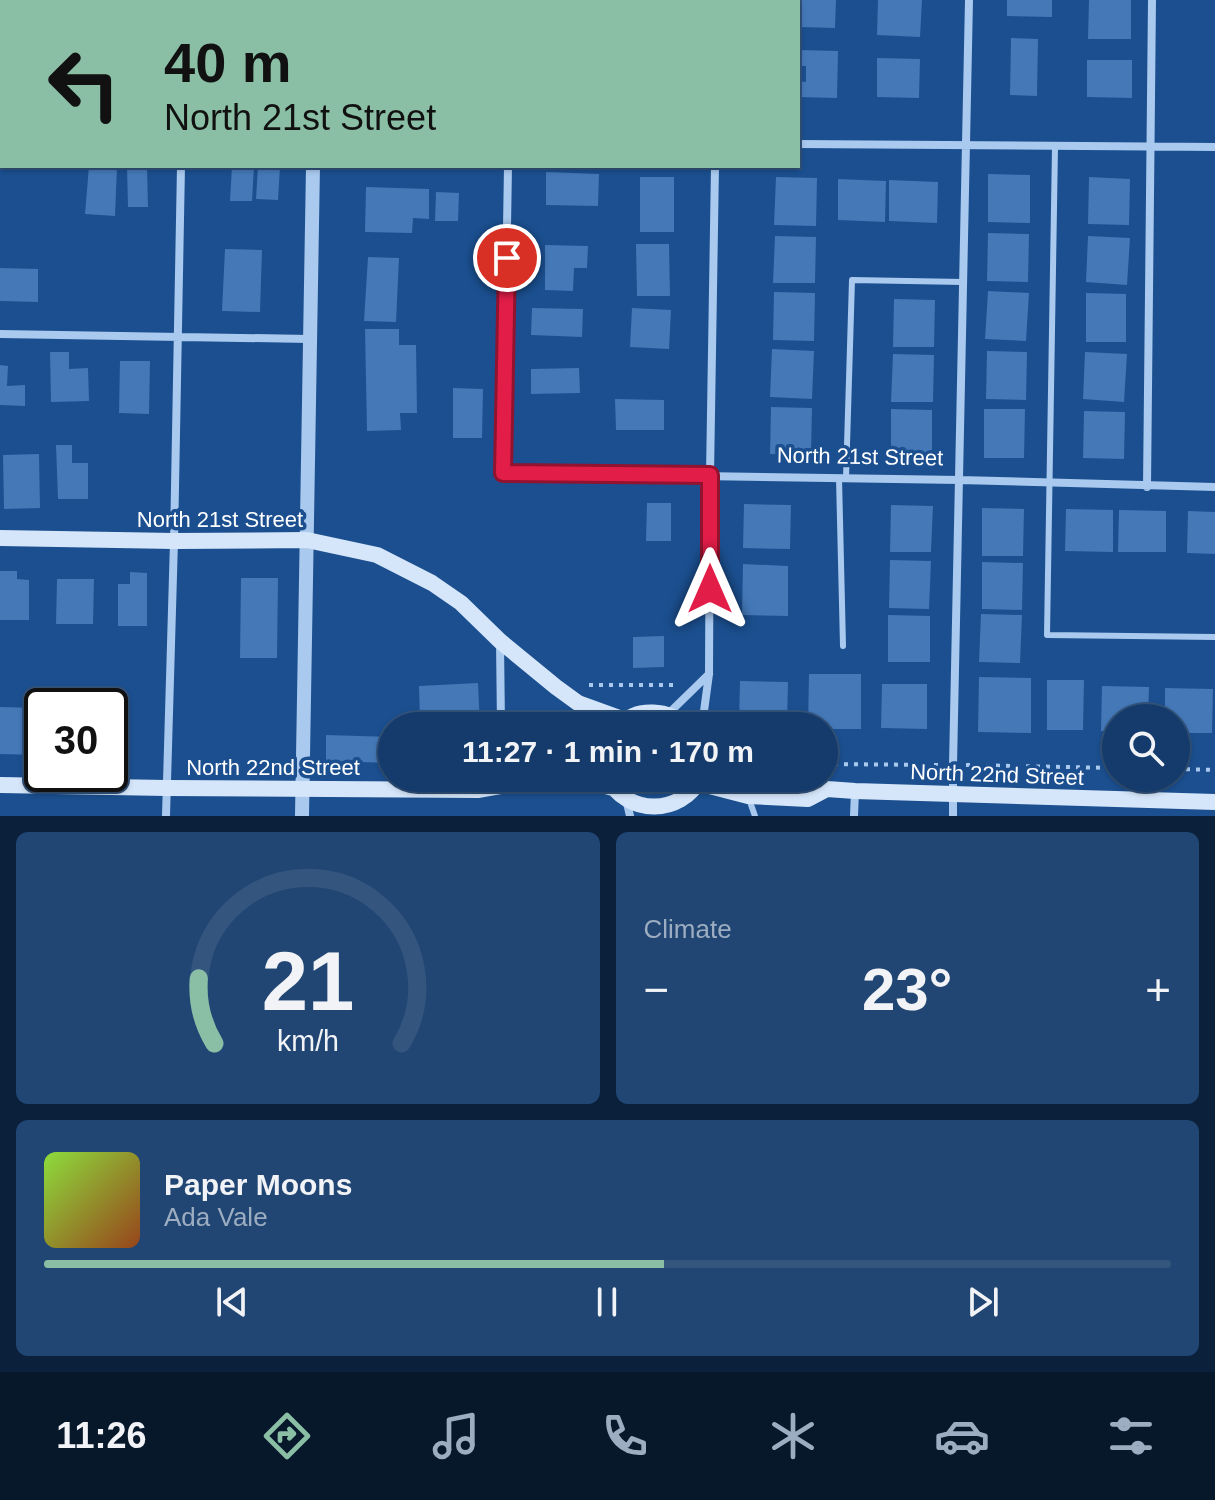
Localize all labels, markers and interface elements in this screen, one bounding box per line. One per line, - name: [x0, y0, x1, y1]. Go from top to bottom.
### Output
- text: 40 m: [164, 31, 292, 94]
- icon: left: [32, 32, 136, 136]
- text: North 21st Street: [164, 97, 436, 138]
- pin: [473, 224, 541, 292]
- icon: arrive: [485, 236, 529, 280]
- street label: North 21st Street: [777, 443, 943, 470]
- street label: North 21st Street: [137, 507, 303, 532]
- position arrow: [668, 547, 752, 631]
- speed limit sign: 30: [24, 688, 128, 792]
- map controls: [1102, 704, 1190, 792]
- button: search: [1102, 704, 1190, 792]
- text: 11:27 · 1 min · 170 m: [462, 735, 754, 768]
- street label: North 22nd Street: [186, 755, 360, 780]
- street label: North 22nd Street: [910, 759, 1084, 790]
- text: Climate: [644, 914, 732, 944]
- text: 21: [261, 935, 354, 1028]
- text: 23°: [862, 956, 953, 1023]
- text: −: [644, 965, 669, 1014]
- text: +: [1145, 965, 1171, 1014]
- text: km/h: [277, 1025, 339, 1057]
- text: Paper Moons: [164, 1168, 352, 1201]
- text: Ada Vale: [164, 1202, 268, 1232]
- icon: previous: [210, 1280, 254, 1324]
- icon: pause: [585, 1280, 629, 1324]
- icon: next: [961, 1280, 1005, 1324]
- icon: directions: [259, 1408, 315, 1464]
- icon: music: [428, 1408, 484, 1464]
- icon: phone: [597, 1408, 653, 1464]
- icon: climate: [765, 1408, 821, 1464]
- icon: car: [934, 1408, 990, 1464]
- icon: filters: [1103, 1408, 1159, 1464]
- text: 11:26: [56, 1415, 146, 1456]

